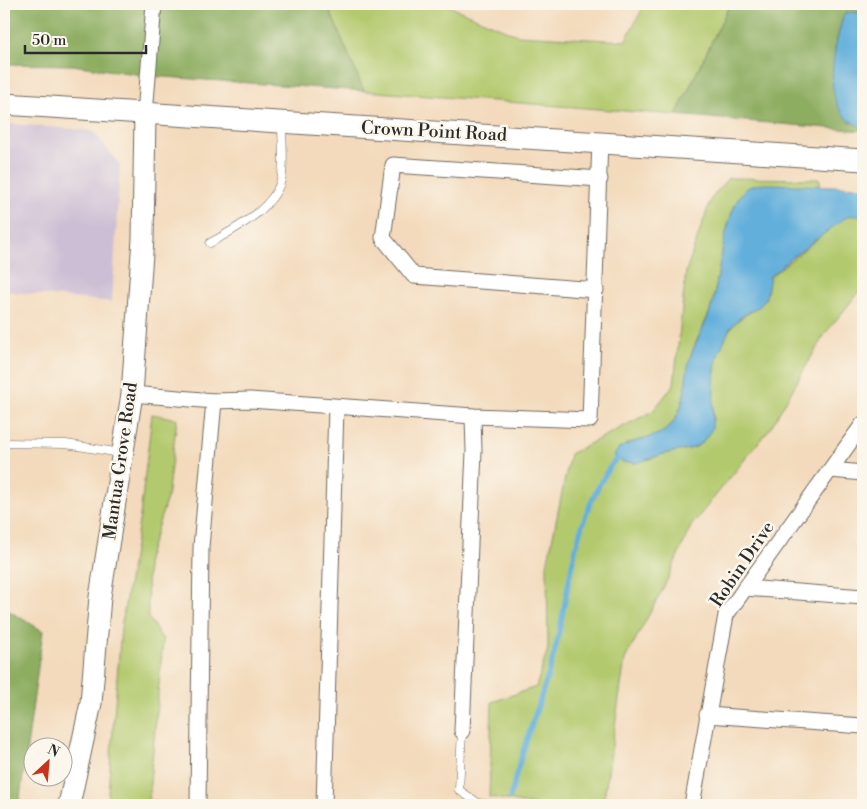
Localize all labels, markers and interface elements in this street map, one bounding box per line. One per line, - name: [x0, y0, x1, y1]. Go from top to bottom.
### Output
- scale bar: [25, 22, 146, 54]
- text: 50 m: [32, 31, 66, 50]
- street label: Crown Point Road: [360, 116, 508, 147]
- street label: Mantua Grove Road: [98, 380, 143, 541]
- street label: Robin Drive: [705, 517, 780, 612]
- north arrow: [22, 736, 72, 786]
- text: N: [44, 741, 62, 762]

